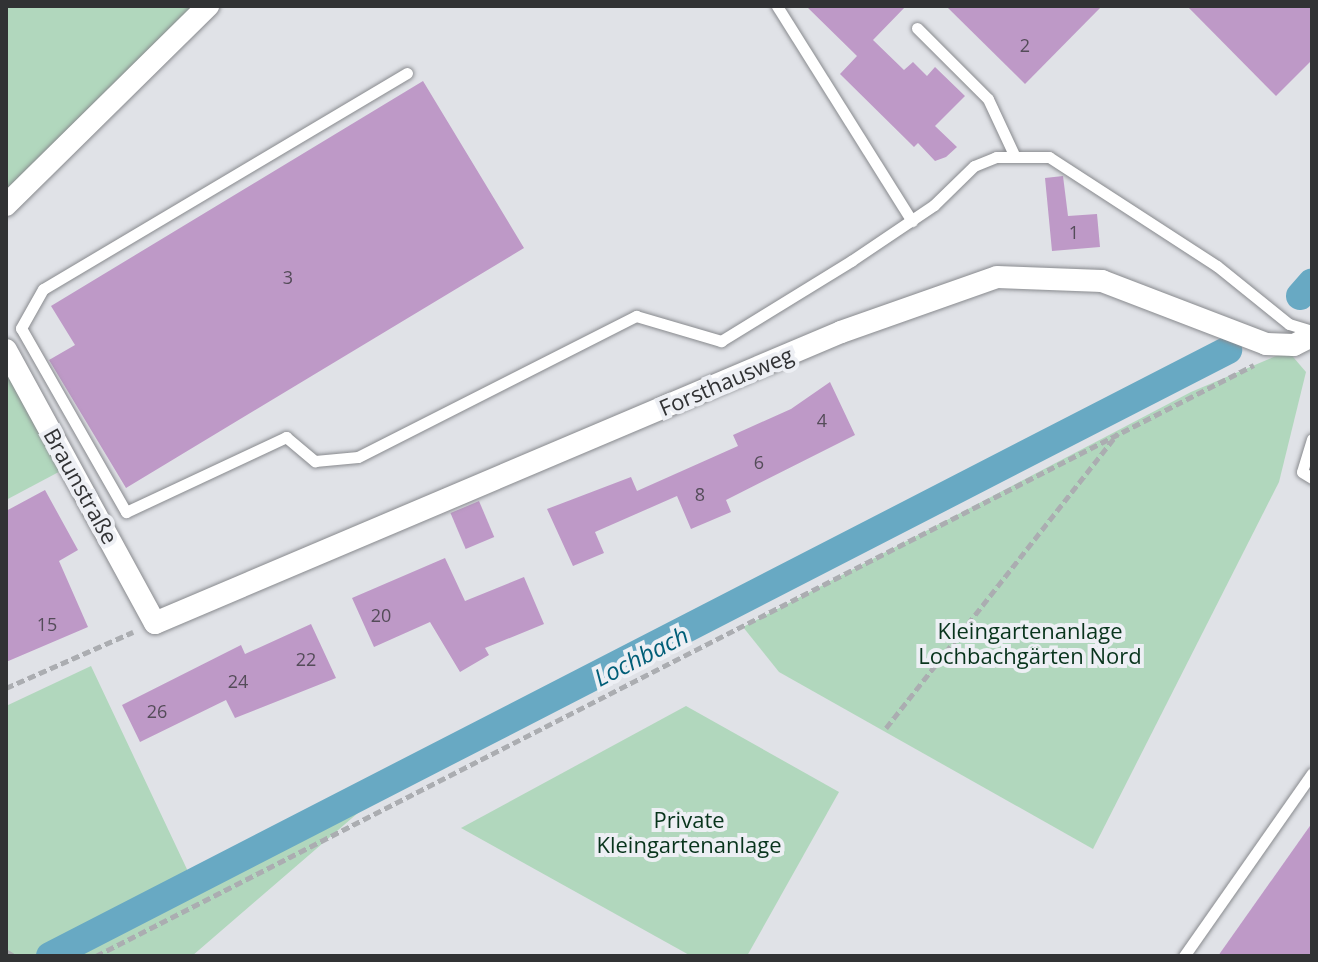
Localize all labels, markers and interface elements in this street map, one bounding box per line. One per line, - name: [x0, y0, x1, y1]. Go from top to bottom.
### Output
- house number: 2: [1020, 34, 1030, 56]
- house number: 1: [1069, 221, 1079, 243]
- house number: 3: [283, 266, 293, 288]
- street label: Forsthausweg: [655, 341, 797, 421]
- house number: 4: [817, 409, 827, 431]
- street label: Braunstraße: [38, 424, 124, 548]
- house number: 6: [754, 451, 764, 473]
- house number: 8: [695, 483, 705, 505]
- house number: 20: [371, 604, 391, 626]
- house number: 15: [37, 613, 57, 635]
- park label: Kleingartenanlage Lochbachgärten Nord: [918, 617, 1142, 668]
- water label: Lochbach: [589, 620, 693, 692]
- house number: 22: [296, 648, 316, 670]
- house number: 24: [228, 670, 248, 692]
- house number: 26: [147, 700, 167, 722]
- park label: Private Kleingartenanlage: [596, 806, 782, 858]

